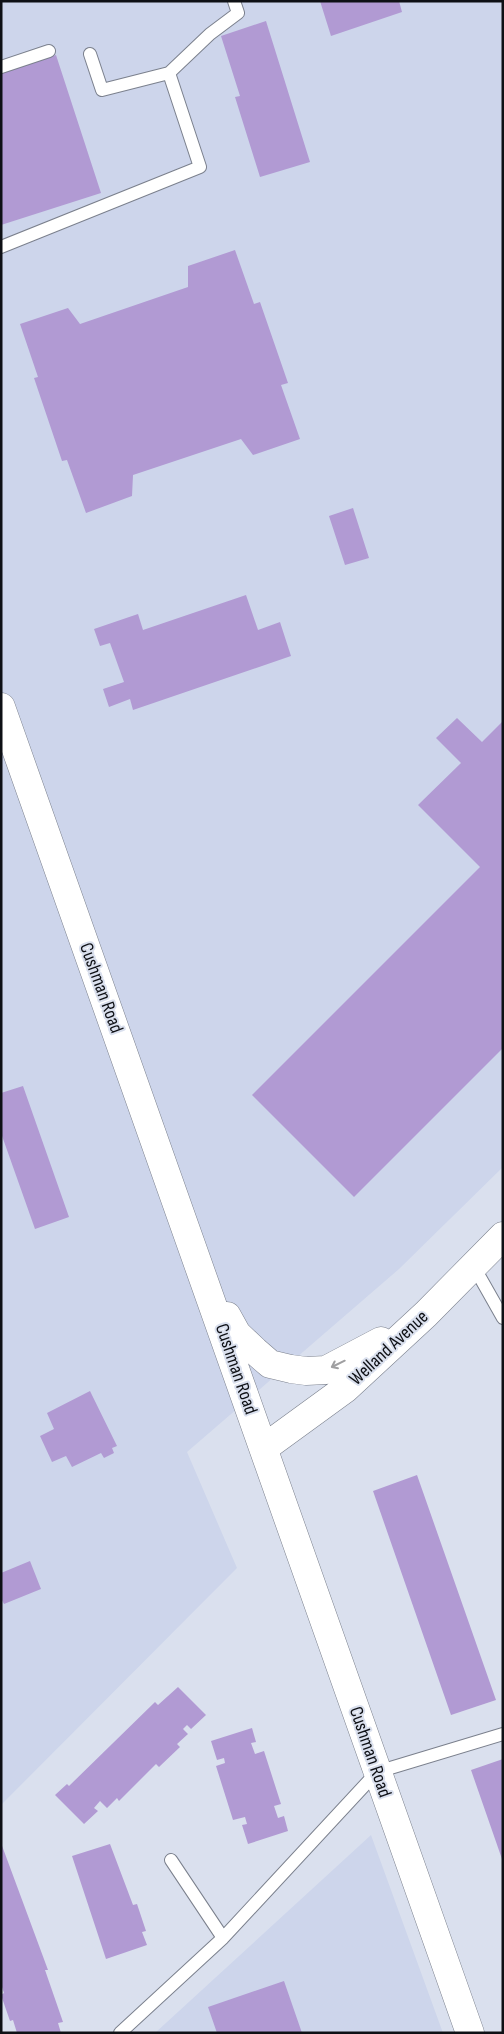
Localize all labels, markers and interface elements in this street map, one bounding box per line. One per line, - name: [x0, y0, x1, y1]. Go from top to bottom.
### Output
- street label: Cushman Road: [74, 940, 128, 1036]
- street label: Welland Avenue: [345, 1306, 433, 1390]
- street label: Cushman Road: [210, 1321, 262, 1417]
- one-way arrow: [331, 1359, 346, 1369]
- street label: Cushman Road: [344, 1704, 396, 1800]

